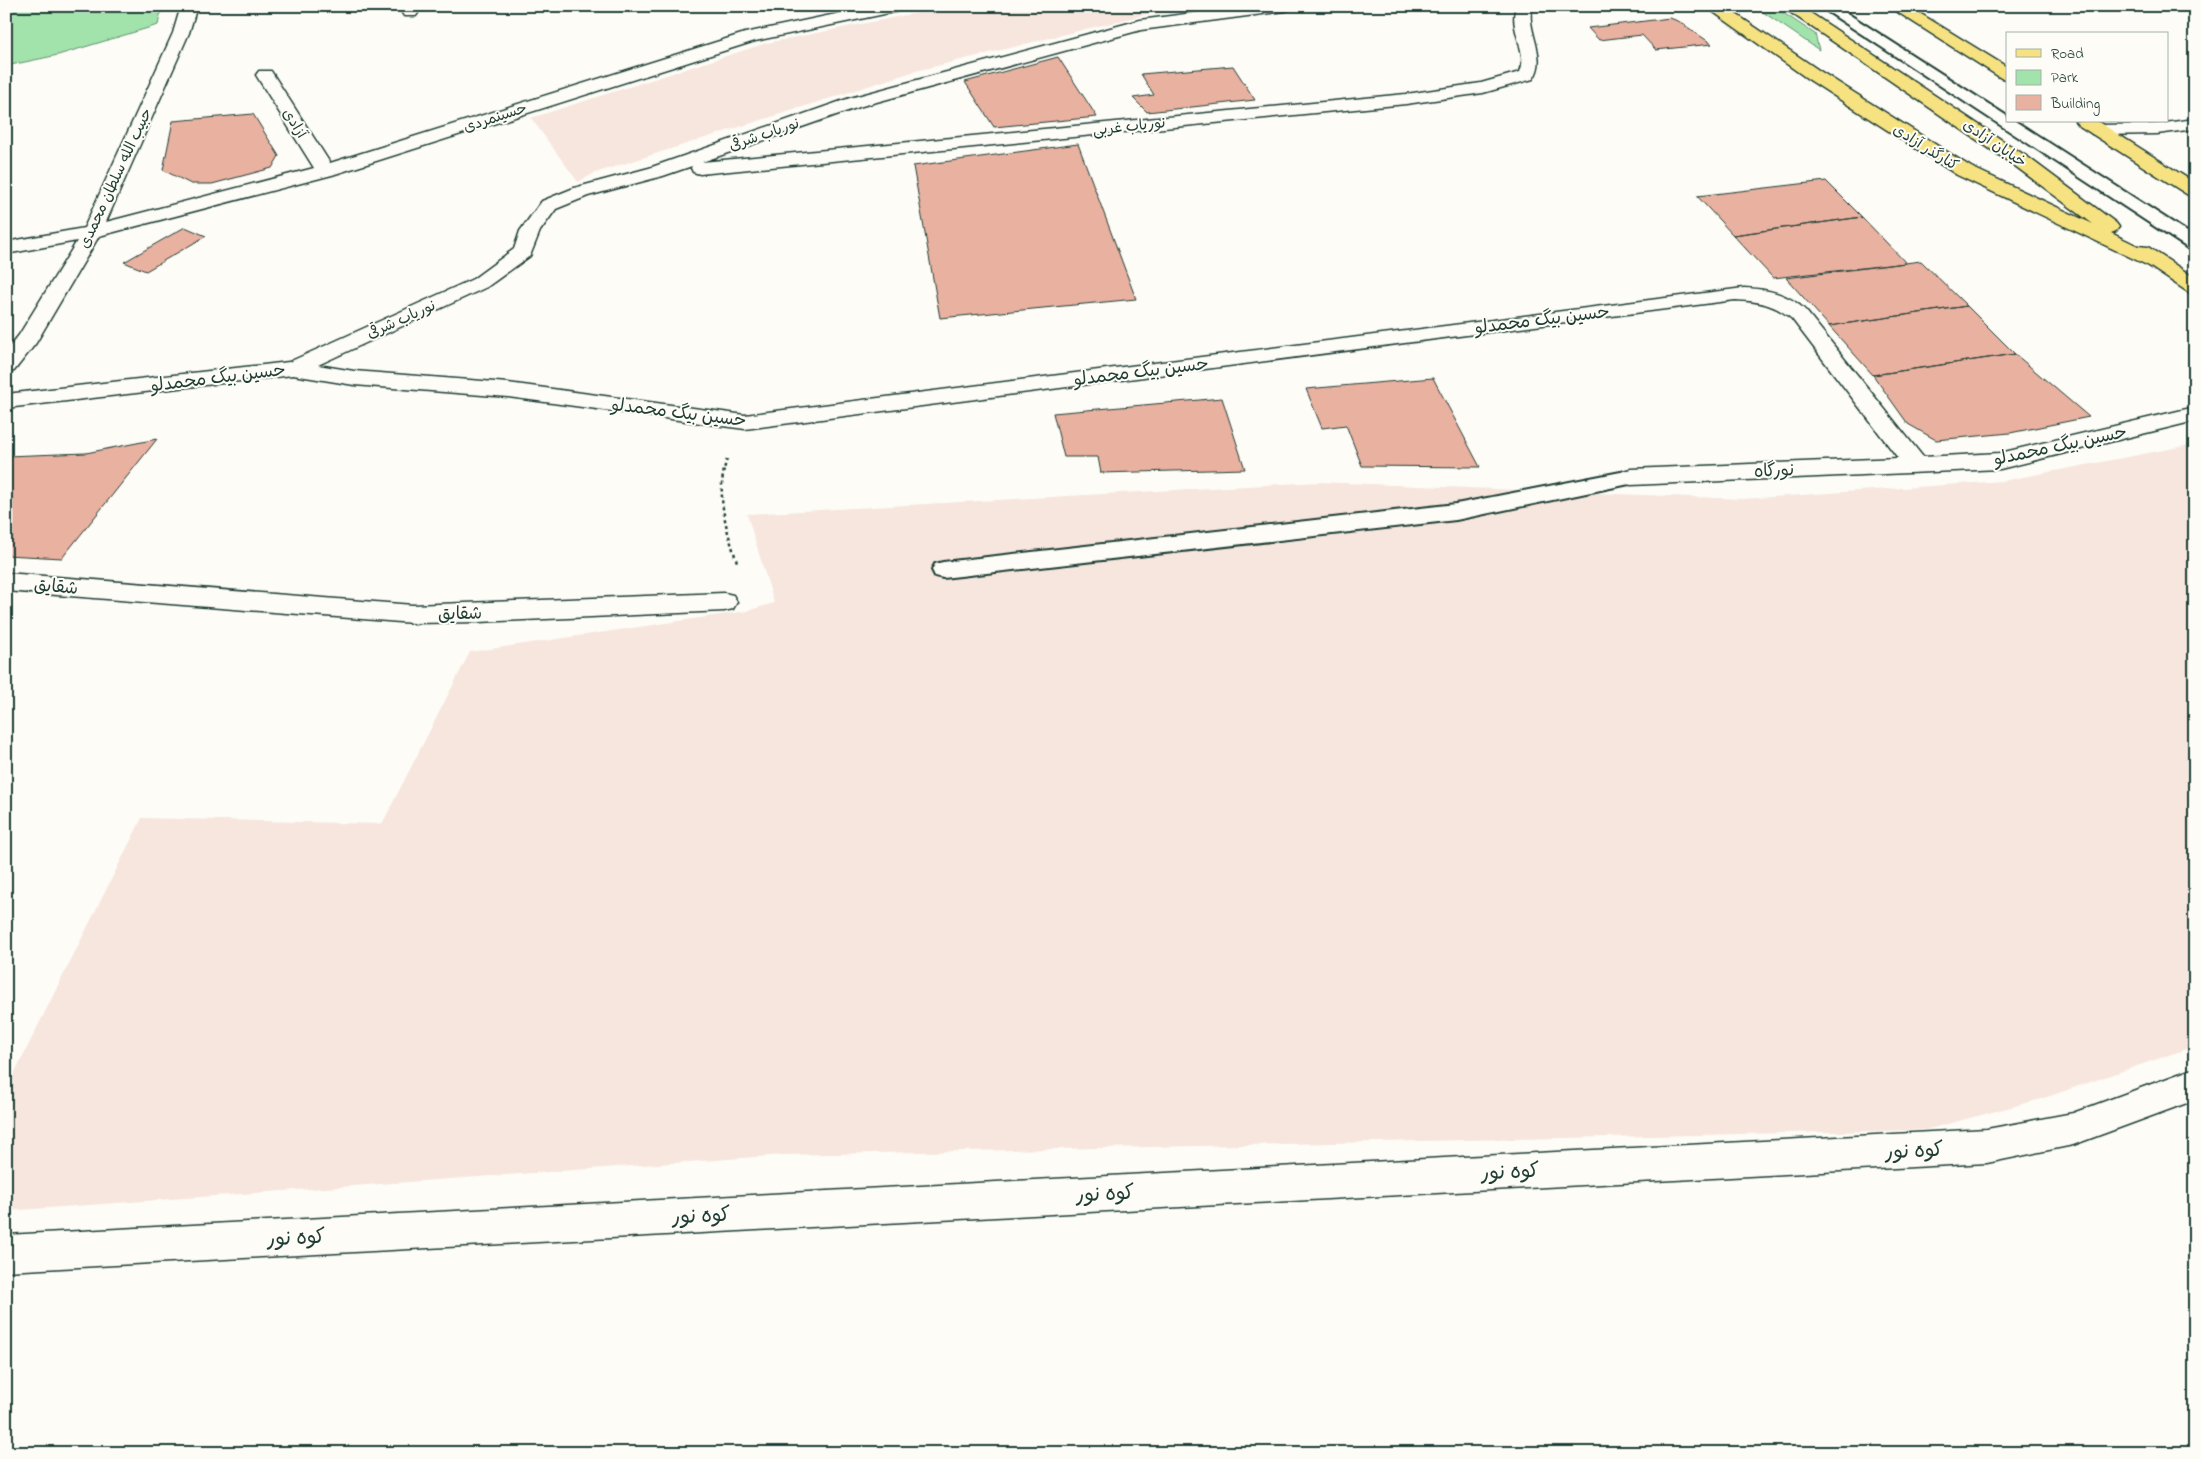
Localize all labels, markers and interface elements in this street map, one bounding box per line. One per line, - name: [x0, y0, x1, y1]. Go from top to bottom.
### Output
- legend: [2006, 32, 2168, 122]
- text: Road: [2051, 43, 2084, 65]
- text: Park: [2051, 67, 2079, 89]
- text: Building: [2050, 93, 2100, 116]
- street label: حسینمردی: [461, 97, 530, 139]
- street label: آزادی: [276, 104, 313, 144]
- street label: حبیب الله سلطان محمدی: [74, 105, 158, 252]
- street label: نوریاب شرقی: [726, 112, 803, 157]
- street label: نوریاب غربی: [1092, 112, 1167, 142]
- street label: خیابان آزادی: [1958, 114, 2031, 173]
- street label: کنارگذر آزادی: [1888, 119, 1963, 177]
- street label: نوریاب شرقی: [363, 294, 439, 345]
- street label: حسین بیگ محمدلو: [1472, 300, 1611, 342]
- street label: حسین بیگ محمدلو: [1071, 352, 1210, 394]
- street label: حسین بیگ محمدلو: [148, 358, 287, 400]
- street label: حسین بیگ محمدلو: [609, 393, 748, 435]
- street label: حسین بیگ محمدلو: [1990, 420, 2130, 474]
- street label: نورگاه: [1753, 458, 1795, 486]
- street label: شقایق: [33, 573, 79, 603]
- street label: شقایق: [438, 602, 482, 628]
- street label: کوه نور: [1883, 1135, 1944, 1169]
- street label: کوه نور: [1479, 1156, 1540, 1190]
- street label: کوه نور: [1074, 1178, 1135, 1212]
- street label: کوه نور: [670, 1200, 731, 1234]
- street label: کوه نور: [265, 1222, 326, 1256]

